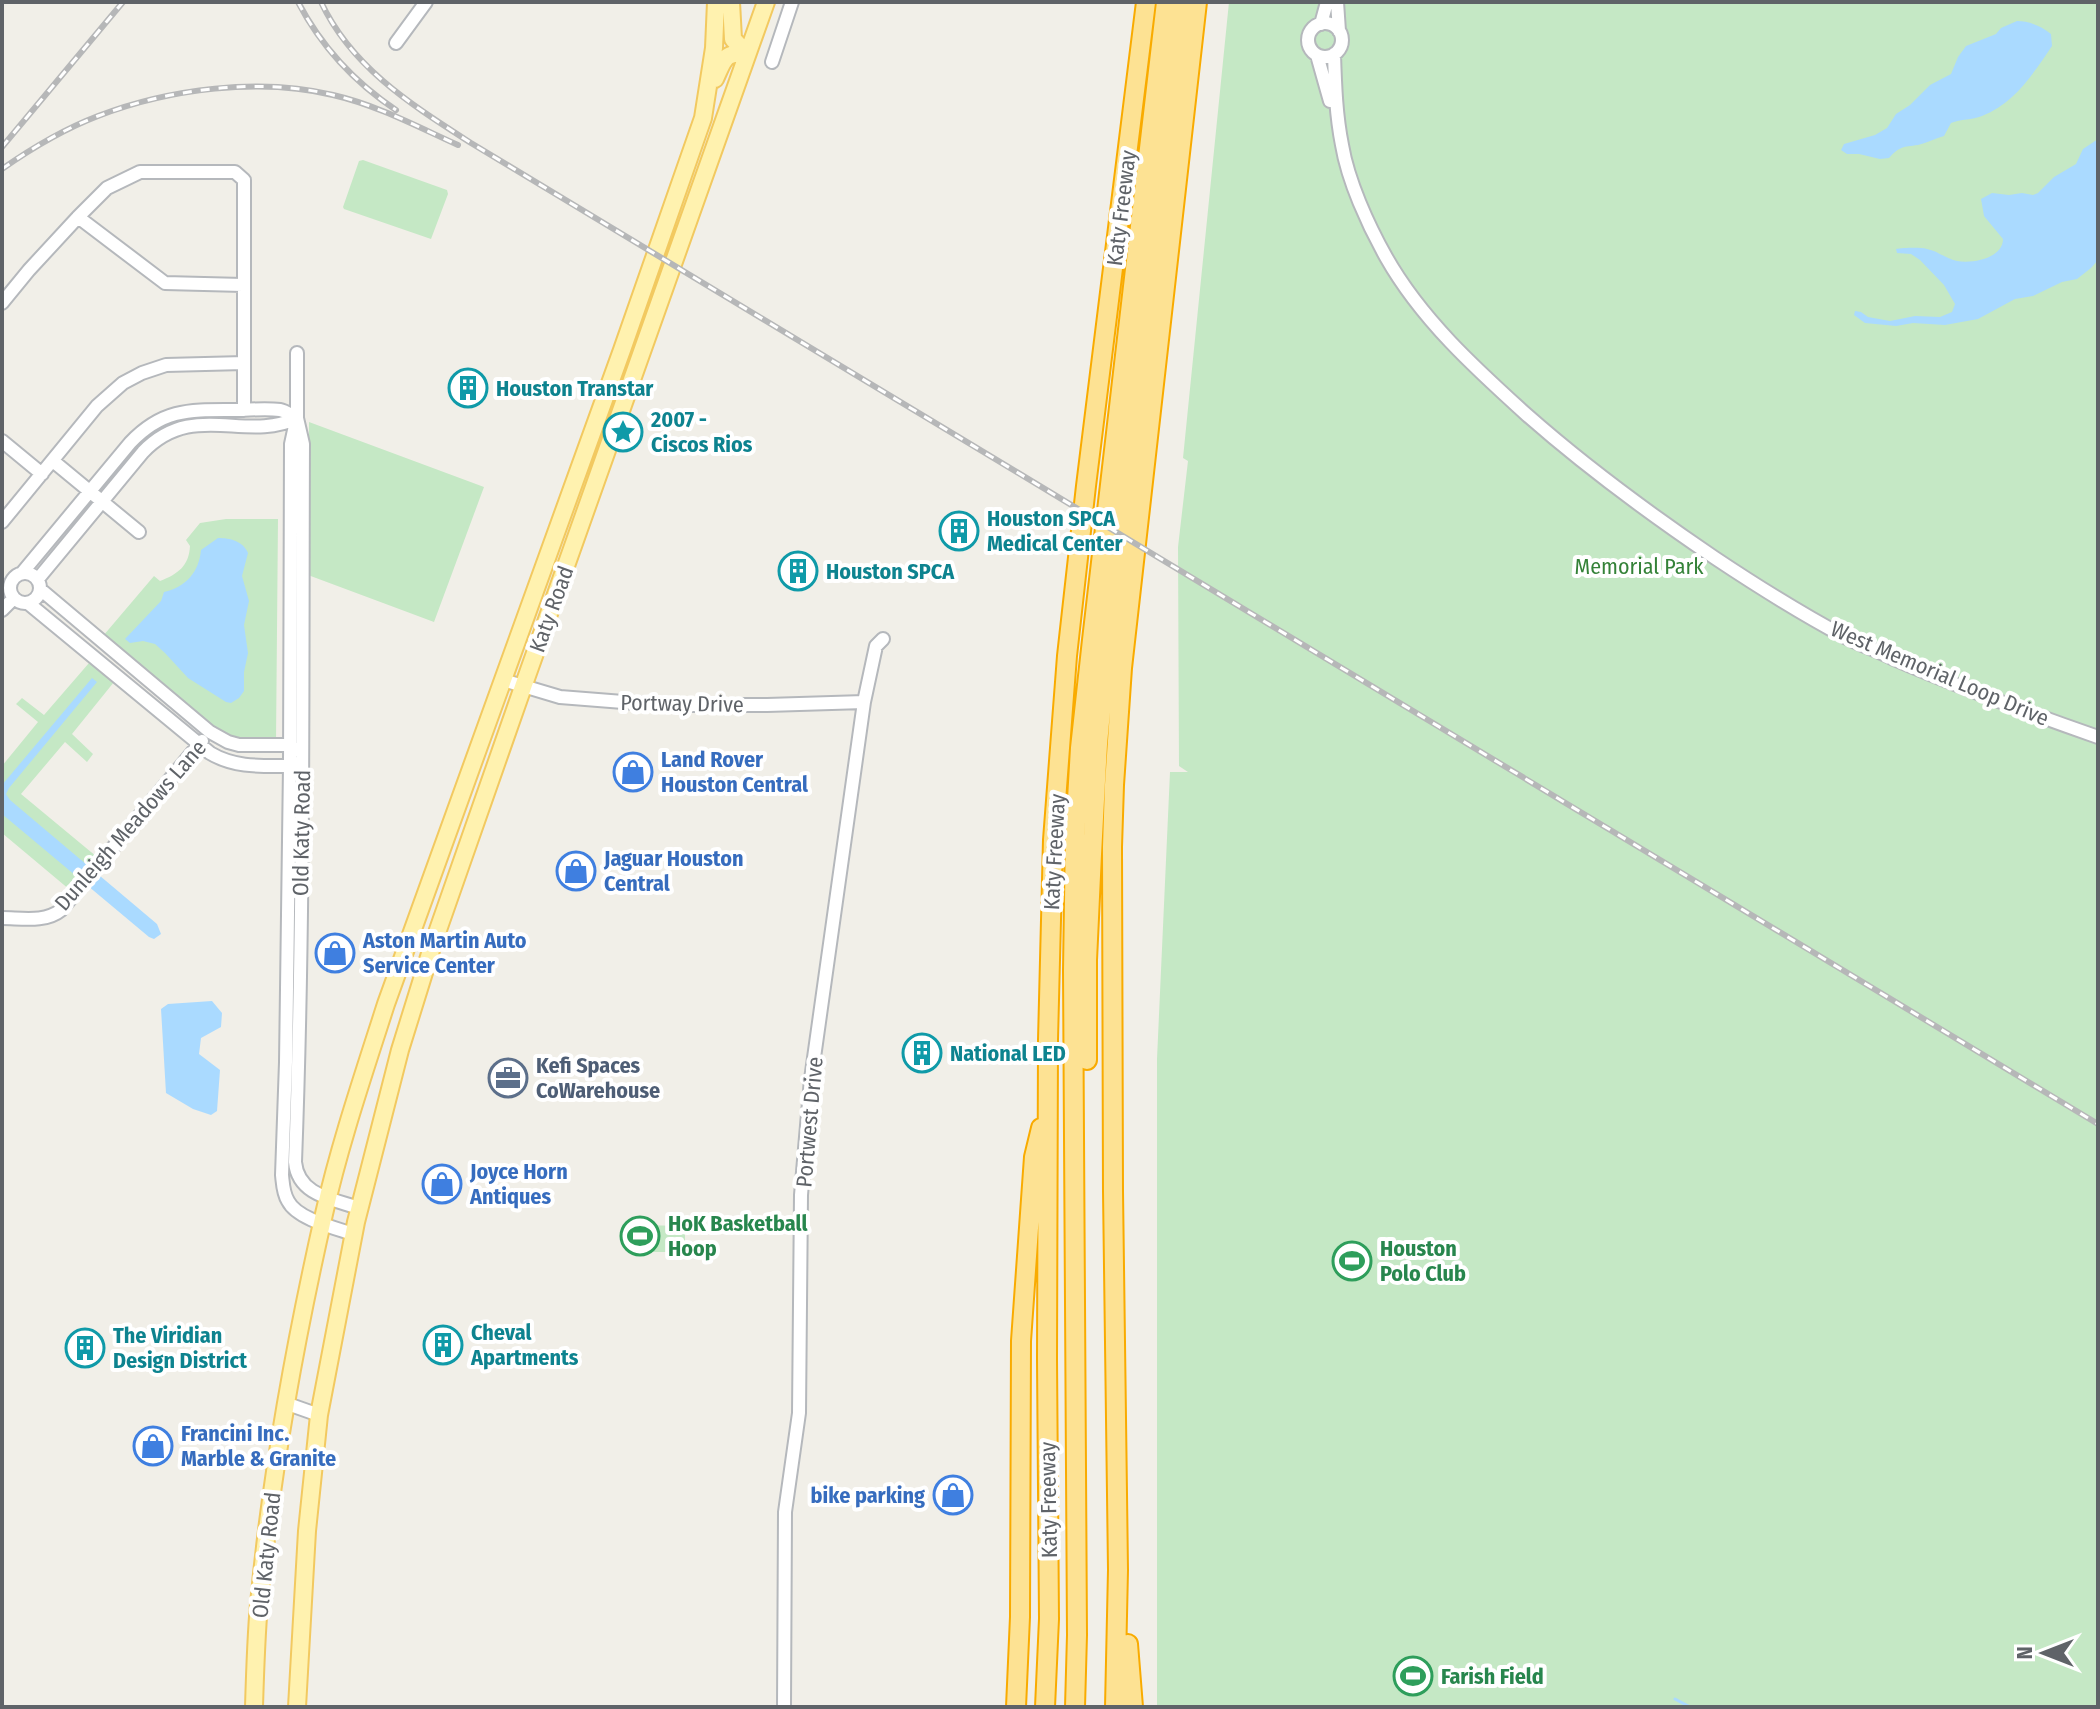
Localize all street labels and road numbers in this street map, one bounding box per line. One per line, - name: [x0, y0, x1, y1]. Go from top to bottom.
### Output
- street label: Katy Freeway: [1101, 148, 1142, 267]
- street label: Katy Road: [523, 562, 580, 656]
- street label: West Memorial Loop Drive: [1827, 615, 2053, 732]
- street label: Portway Drive: [620, 689, 744, 718]
- street label: Dunleigh Meadows Lane: [49, 734, 212, 916]
- street label: Old Katy Road: [287, 770, 316, 896]
- street label: Katy Freeway: [1038, 793, 1071, 911]
- street label: Portwest Drive: [790, 1056, 829, 1188]
- street label: Katy Freeway: [1034, 1441, 1063, 1558]
- street label: Old Katy Road: [246, 1491, 287, 1619]

